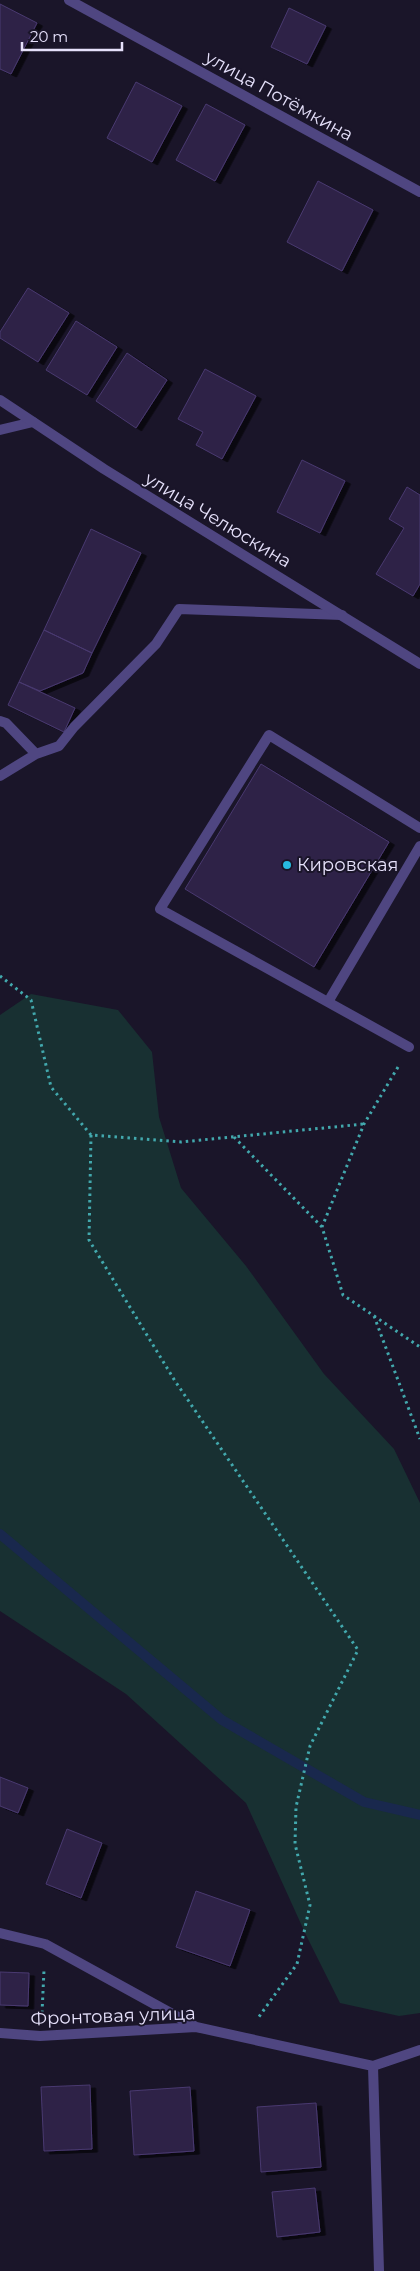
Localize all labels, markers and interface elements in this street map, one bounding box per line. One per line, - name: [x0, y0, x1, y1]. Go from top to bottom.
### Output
- scale bar: [22, 20, 122, 52]
- text: 20 m: [30, 27, 68, 46]
- street label: улица Потёмкина: [200, 46, 357, 146]
- street label: улица Челюскина: [140, 467, 295, 573]
- place label: Кировская: [297, 854, 398, 876]
- marker: Кировская: [281, 859, 293, 871]
- street label: Фронтовая улица: [30, 2002, 196, 2030]

